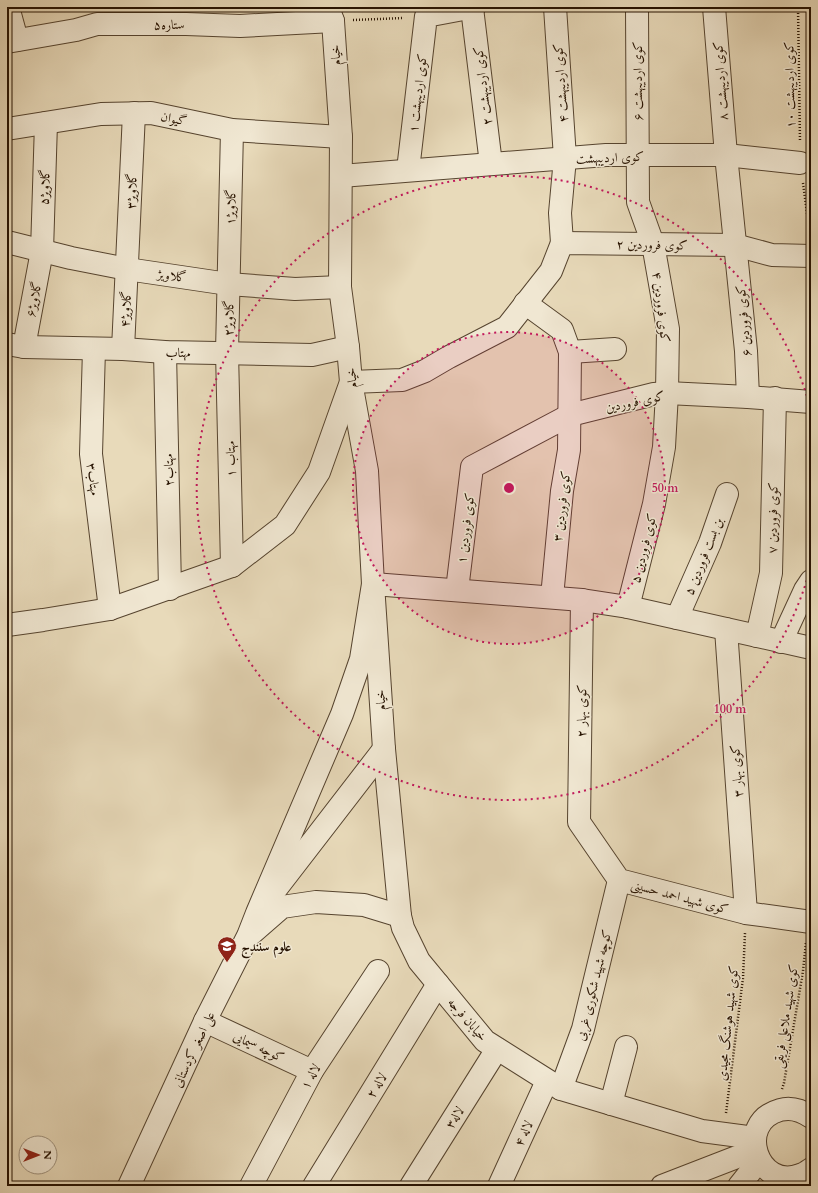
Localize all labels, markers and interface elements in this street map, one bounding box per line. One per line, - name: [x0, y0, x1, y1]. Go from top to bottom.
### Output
- street label: ستاره۵: [153, 16, 185, 34]
- street label: کوی اردیبهشت ۶: [629, 41, 647, 121]
- street label: کوی اردیبهشت ۸: [709, 41, 733, 121]
- street label: کوی اردیبهشت ۱۰: [780, 41, 800, 129]
- street label: کوی اردیبهشت ۴: [549, 43, 573, 123]
- street label: خیام: [326, 44, 348, 66]
- street label: کوی اردیبهشت ۲: [469, 45, 497, 126]
- street label: کوی اردیبهشت ۱: [404, 53, 432, 134]
- street label: گیوان: [159, 107, 189, 131]
- street label: کوی اردیبهشت: [576, 148, 644, 168]
- street label: گلاویژ۵: [35, 169, 55, 205]
- street label: گلاویژ۳: [122, 173, 142, 209]
- street label: گلاویژ۱: [222, 189, 240, 225]
- street label: کوی فروردین ۲: [616, 235, 688, 255]
- street label: گلاویژ: [154, 265, 187, 287]
- street label: کوی فروردین ۴: [648, 271, 674, 344]
- street label: گلاویژ۶: [22, 280, 46, 319]
- street label: کوی فروردین ۶: [732, 285, 756, 357]
- street label: گلاویژ۴: [116, 290, 136, 328]
- street label: گلاویژ۲: [220, 300, 238, 336]
- street label: مهتاب: [165, 344, 191, 362]
- street label: خیام: [342, 366, 364, 389]
- street label: کوی فروردین: [604, 387, 667, 417]
- street label: مهتاب ۱: [222, 441, 240, 477]
- street label: مهتاب۲: [160, 453, 178, 486]
- street label: مهتاب۳: [82, 462, 104, 496]
- street label: کوی فروردین ۳: [549, 470, 575, 543]
- text: 50 m: [652, 480, 679, 496]
- centre of rings: [502, 481, 516, 495]
- street label: کوی فروردین ۷: [763, 482, 783, 554]
- street label: کوی فروردین ۱: [453, 492, 479, 565]
- street label: کوی فروردین ۵: [627, 511, 661, 585]
- street label: بن بست فروردین ۵: [680, 514, 728, 598]
- street label: کوی بهار ۲: [573, 685, 591, 737]
- street label: خیام: [371, 689, 393, 711]
- text: 100 m: [714, 701, 747, 717]
- street label: کوی بهار ۳: [726, 744, 748, 798]
- street label: کوی شهید احمد حسینی: [629, 875, 730, 919]
- street label: کوچه شهید شکوری غربی: [571, 928, 616, 1043]
- school or university icon: علوم سنندج: [216, 935, 238, 963]
- place label: علوم سنندج: [241, 938, 291, 959]
- street label: کوی شهید ملاعلی فریقی: [769, 963, 804, 1070]
- street label: کوی شهید هوشنگ مجیدی: [713, 965, 743, 1082]
- street label: خیابان فرجه: [443, 994, 491, 1045]
- street label: علی اصغر کردستانی: [168, 1009, 220, 1091]
- street label: کوچه سیمایی: [230, 1027, 287, 1067]
- street label: لاله ۱: [296, 1060, 325, 1092]
- street label: لاله ۲: [362, 1069, 392, 1102]
- street label: لاله۳: [441, 1103, 469, 1132]
- street label: لاله ۴: [510, 1118, 538, 1149]
- north arrow: [18, 1135, 58, 1175]
- text: N: [40, 1150, 55, 1160]

